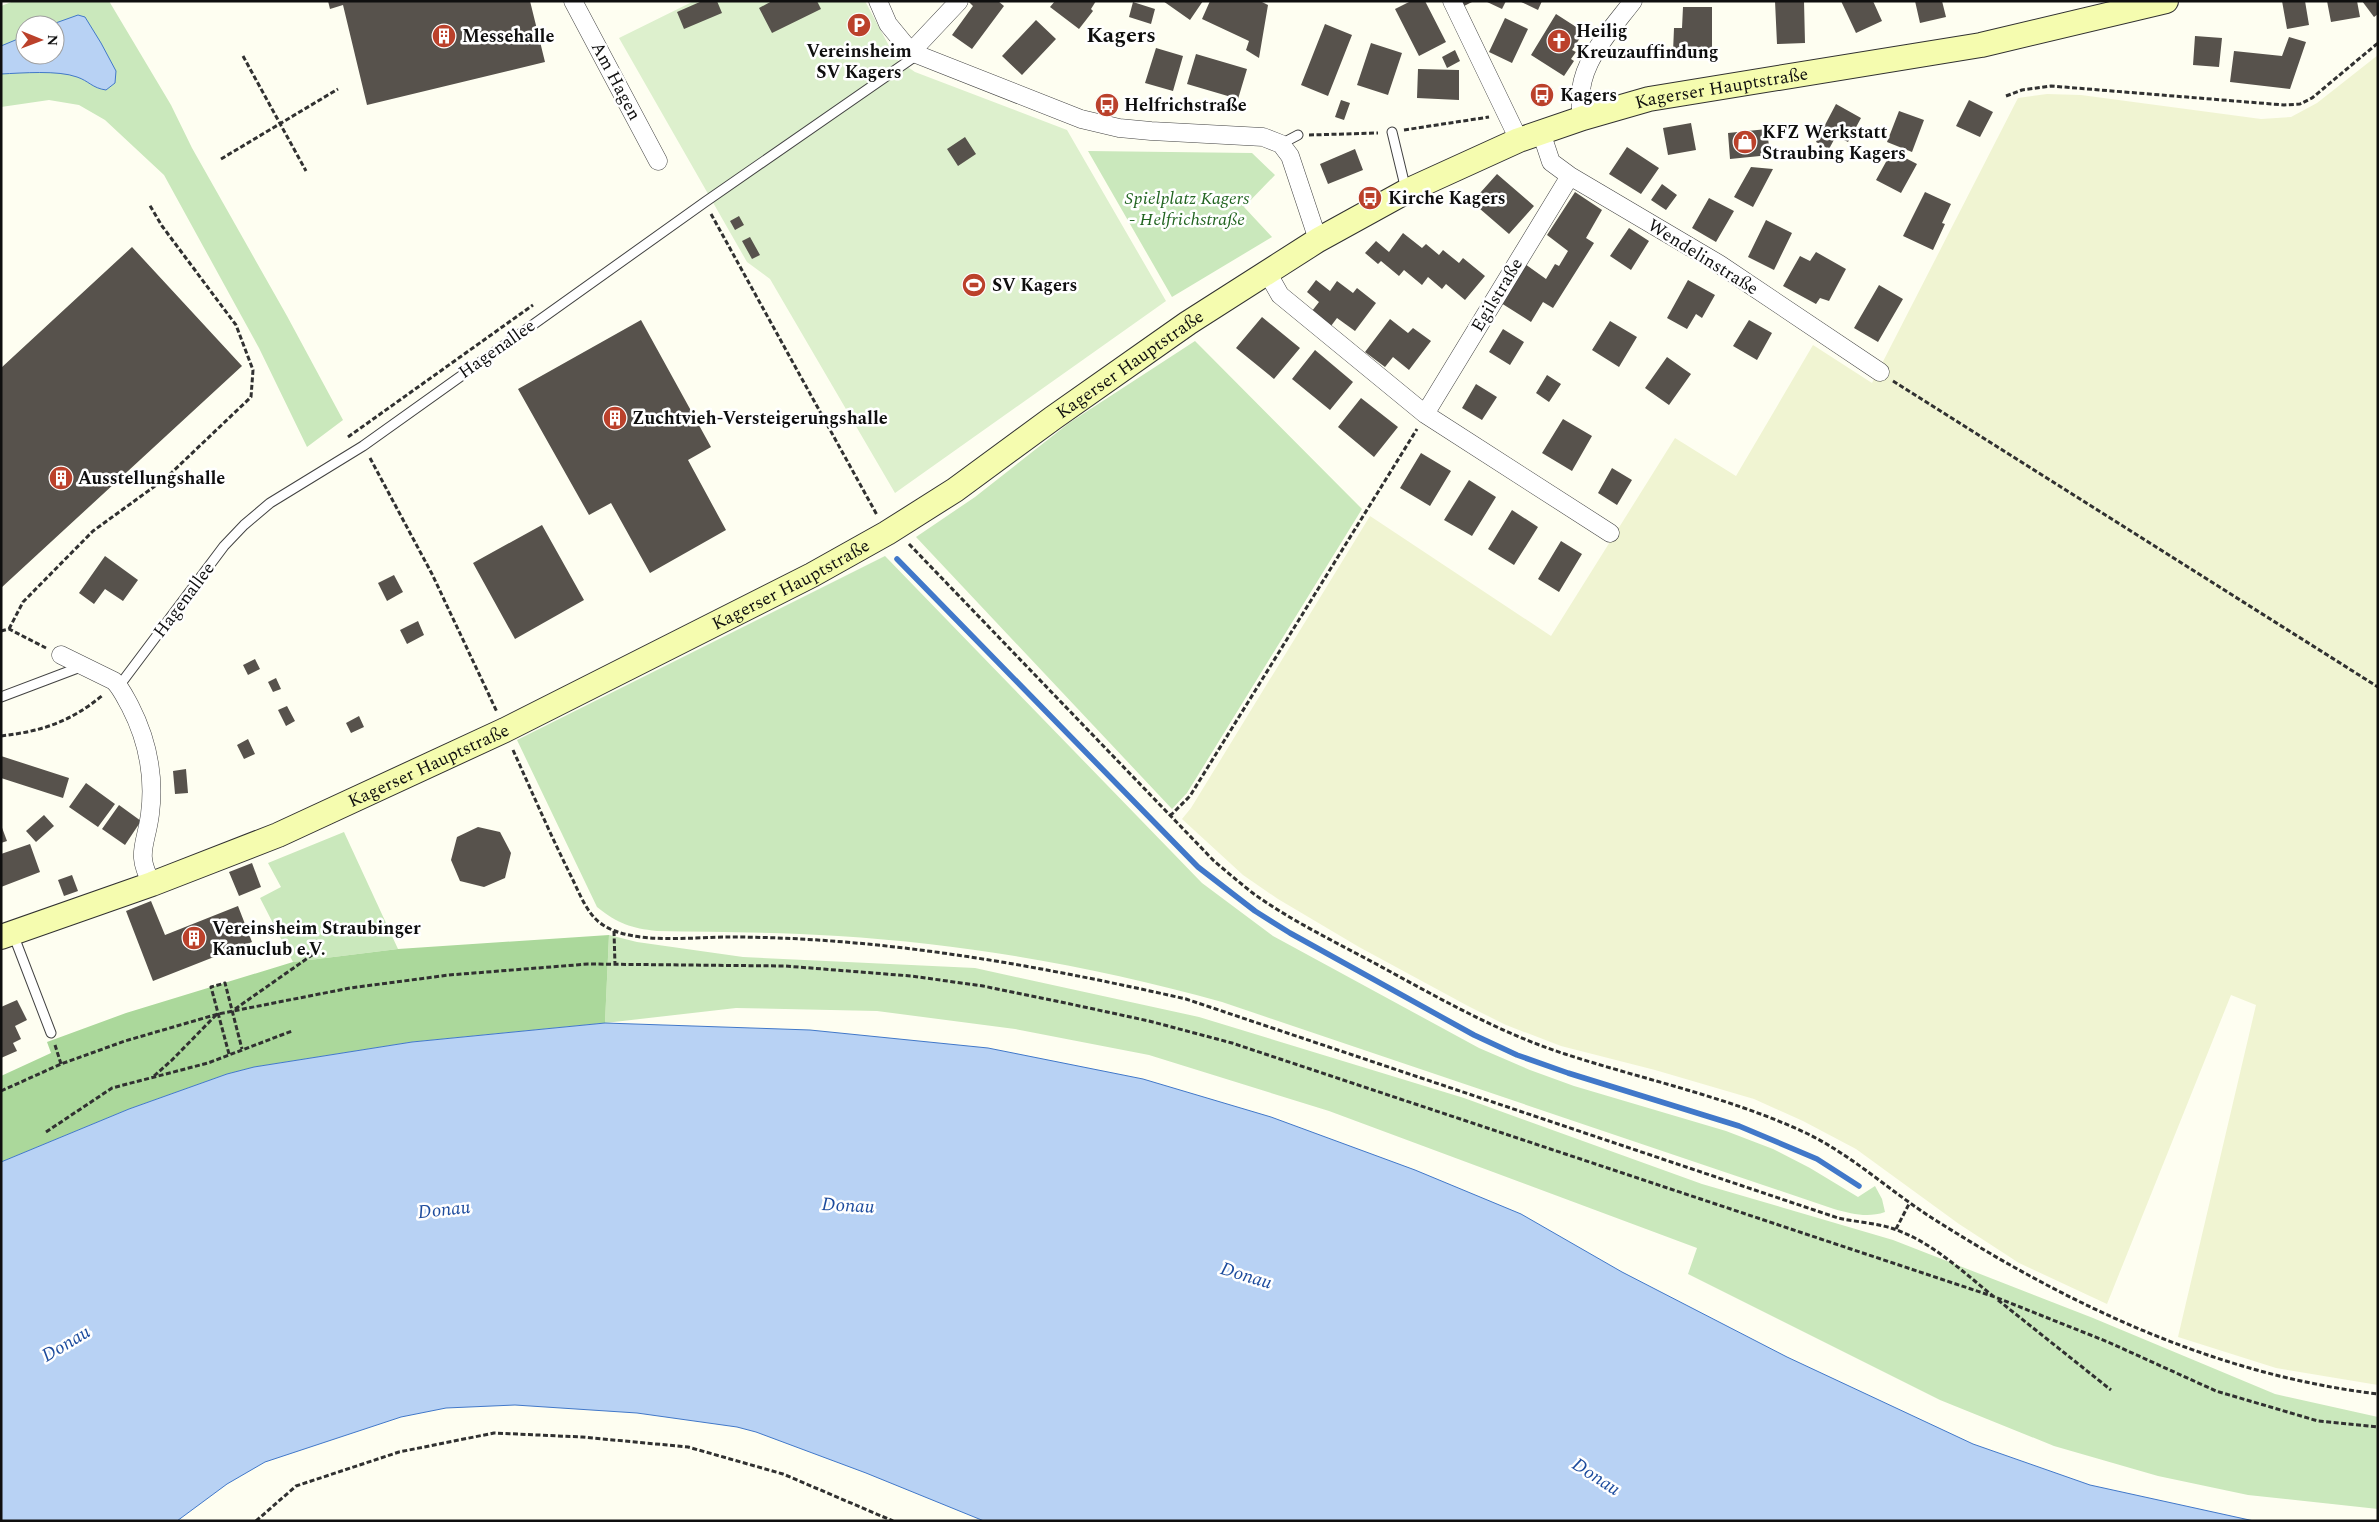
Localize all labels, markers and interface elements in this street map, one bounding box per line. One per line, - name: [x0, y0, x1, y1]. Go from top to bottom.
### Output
- parking icon: Vereinsheim SV Kagers: [846, 12, 872, 38]
- north arrow: [15, 15, 65, 65]
- place label: Heilig Kreuzauffindung: [1576, 18, 1718, 66]
- district label: Kagers: [1086, 19, 1156, 52]
- building icon: Messehalle: [431, 23, 457, 49]
- place label: Messehalle: [462, 23, 554, 50]
- church icon: Heilig Kreuzauffindung: [1546, 28, 1572, 54]
- text: N: [42, 34, 63, 46]
- street label: Am Hagen: [584, 37, 648, 125]
- place label: Vereinsheim SV Kagers: [806, 38, 912, 86]
- street label: Kagerser Hauptstraße: [1632, 60, 1810, 116]
- bus stop icon: Kagers: [1529, 82, 1555, 108]
- place label: Kagers: [1560, 82, 1617, 109]
- bus stop icon: Helfrichstraße: [1094, 92, 1120, 118]
- place label: Helfrichstraße: [1124, 92, 1247, 119]
- place label: KFZ Werkstatt Straubing Kagers: [1762, 119, 1906, 167]
- shop icon: KFZ Werkstatt Straubing Kagers: [1732, 129, 1758, 155]
- park label: Spielplatz Kagers - Helfrichstraße: [1125, 185, 1250, 233]
- bus stop icon: Kirche Kagers: [1357, 185, 1383, 211]
- place label: Kirche Kagers: [1388, 185, 1506, 212]
- street label: Wendelinstraße: [1642, 212, 1764, 302]
- street label: Egilstraße: [1464, 253, 1530, 337]
- sports icon: SV Kagers: [961, 272, 987, 298]
- place label: SV Kagers: [992, 272, 1077, 299]
- street label: Kagerser Hauptstraße: [1050, 303, 1209, 425]
- street label: Hagenallee: [453, 312, 541, 386]
- building icon: Zuchtvieh-Versteigerungshalle: [602, 405, 628, 431]
- place label: Zuchtvieh-Versteigerungshalle: [632, 405, 888, 432]
- building icon: Ausstellungshalle: [48, 465, 74, 491]
- place label: Ausstellungshalle: [78, 465, 225, 492]
- street label: Kagerser Hauptstraße: [707, 532, 875, 637]
- street label: Hagenallee: [147, 556, 221, 644]
- street label: Kagerser Hauptstraße: [343, 716, 514, 814]
- place label: Vereinsheim Straubinger Kanuclub e.V.: [212, 915, 421, 963]
- building icon: Vereinsheim Straubinger Kanuclub e.V.: [181, 925, 207, 951]
- water label: Donau: [821, 1190, 875, 1222]
- water label: Donau: [416, 1193, 472, 1227]
- water label: Donau: [1217, 1254, 1276, 1298]
- water label: Donau: [36, 1318, 96, 1370]
- water label: Donau: [1566, 1450, 1626, 1504]

